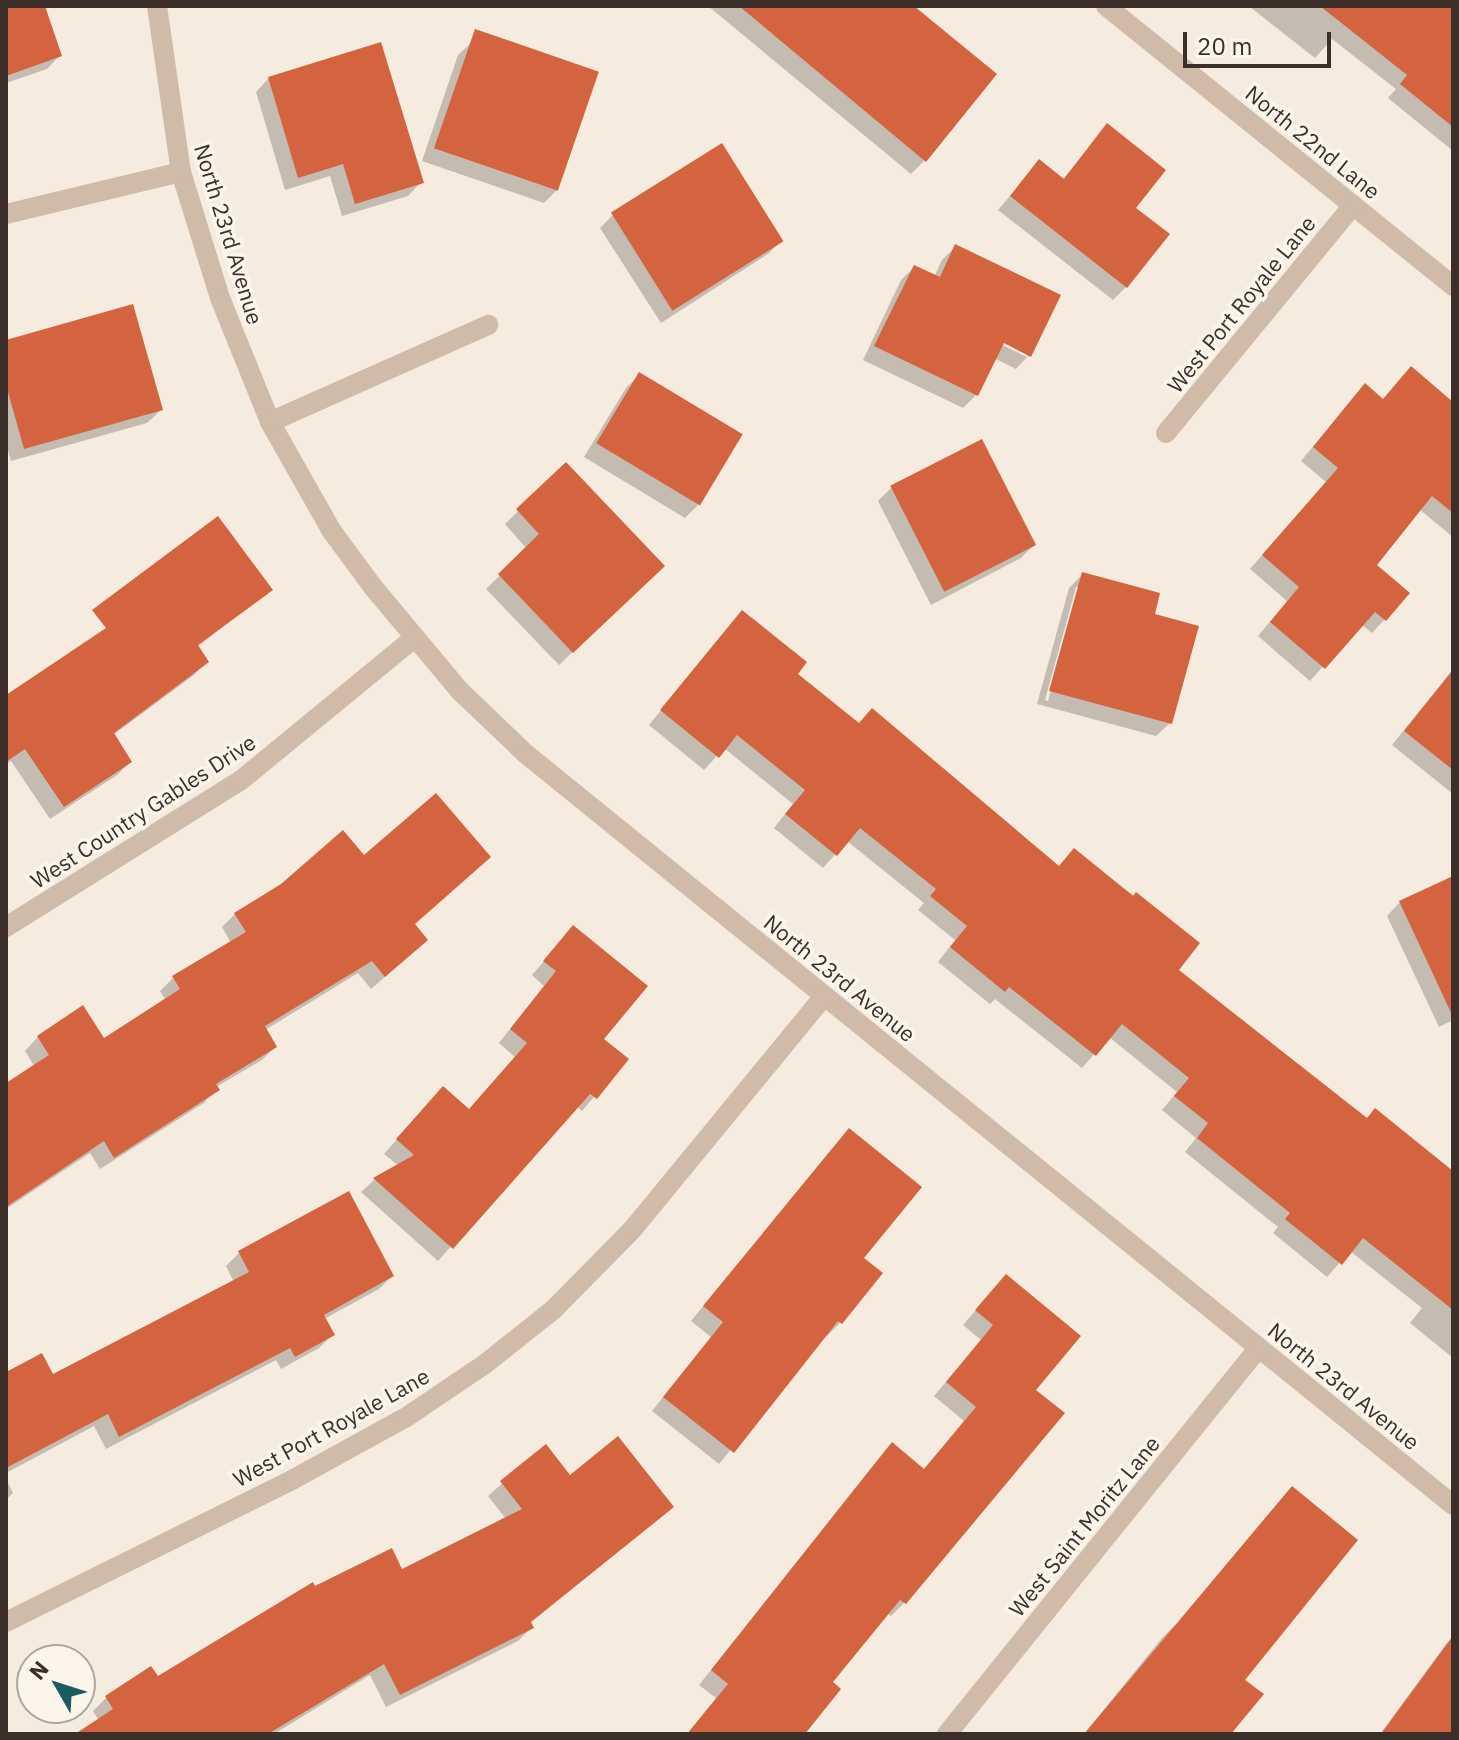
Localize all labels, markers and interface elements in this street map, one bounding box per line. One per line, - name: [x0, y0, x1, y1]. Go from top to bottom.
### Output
- scale bar: [1187, 16, 1335, 66]
- text: 20 m: [1197, 30, 1252, 62]
- street label: North 22nd Lane: [1240, 80, 1386, 204]
- street label: North 23rd Avenue: [189, 141, 269, 327]
- street label: West Port Royale Lane: [1161, 210, 1321, 398]
- street label: West Country Gables Drive: [26, 728, 260, 894]
- street label: North 23rd Avenue: [759, 909, 921, 1047]
- street label: North 23rd Avenue: [1263, 1317, 1425, 1455]
- street label: West Port Royale Lane: [228, 1362, 434, 1492]
- street label: West Saint Moritz Lane: [1003, 1430, 1165, 1622]
- north arrow: [16, 1644, 96, 1724]
- text: N: [22, 1655, 55, 1685]

